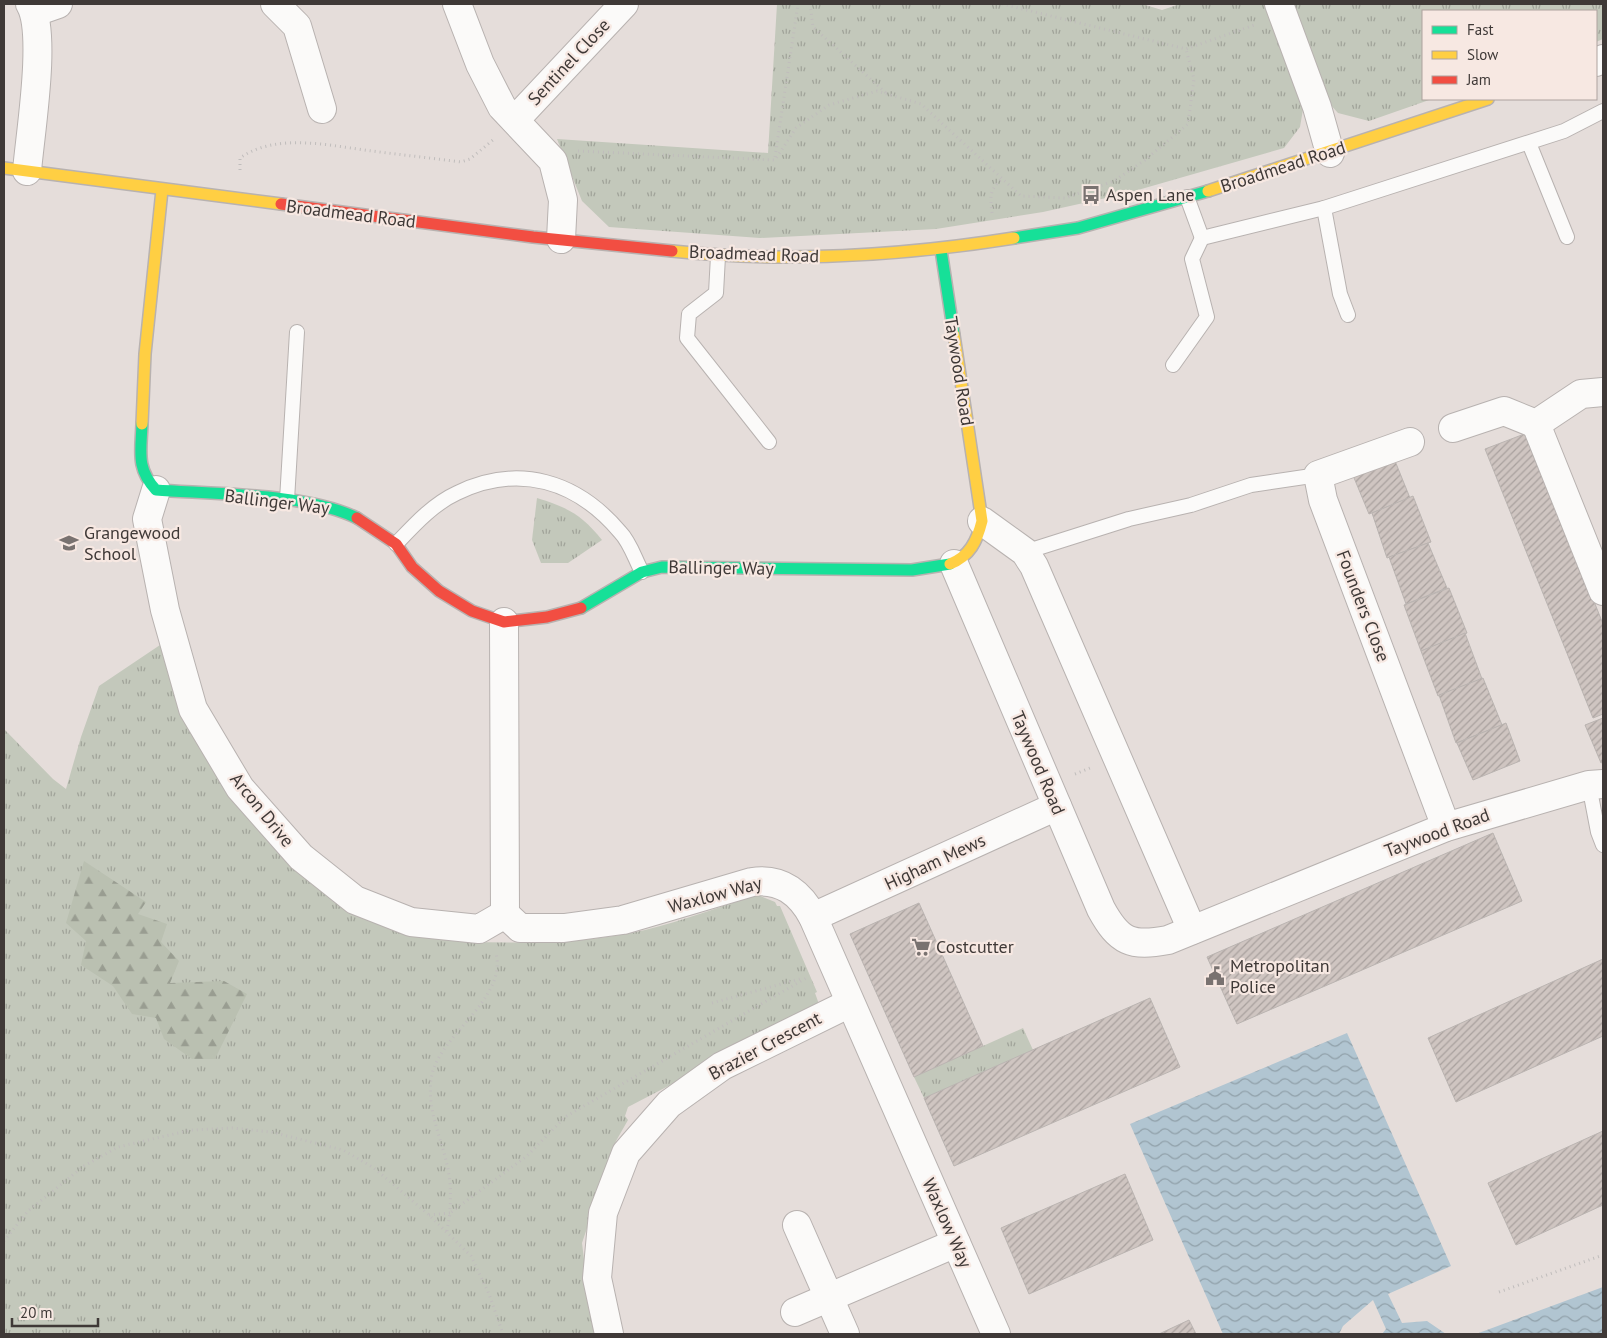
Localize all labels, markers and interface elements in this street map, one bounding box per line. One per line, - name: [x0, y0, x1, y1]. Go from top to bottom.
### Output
- legend: [1422, 10, 1597, 100]
- street label: Sentinel Close: [523, 13, 615, 110]
- text: Fast: [1467, 20, 1494, 39]
- text: Slow: [1467, 45, 1498, 64]
- text: Jam: [1466, 70, 1491, 89]
- street label: Broadmead Road: [1217, 135, 1348, 198]
- place label: Aspen Lane: [1106, 183, 1195, 206]
- bus stop icon: Aspen Lane: [1080, 184, 1102, 206]
- street label: Broadmead Road: [285, 194, 417, 233]
- street label: Broadmead Road: [689, 240, 819, 267]
- street label: Taywood Road: [939, 315, 979, 427]
- street label: Ballinger Way: [223, 484, 331, 519]
- place label: Grangewood School: [84, 521, 181, 565]
- school or university icon: Grangewood School: [58, 532, 80, 554]
- street label: Founders Close: [1332, 547, 1395, 665]
- street label: Ballinger Way: [668, 555, 775, 580]
- street label: Taywood Road: [1006, 707, 1071, 818]
- street label: Arcon Drive: [225, 768, 299, 852]
- street label: Taywood Road: [1381, 803, 1493, 862]
- street label: Higham Mews: [881, 828, 989, 895]
- street label: Waxlow Way: [666, 871, 765, 918]
- place label: Costcutter: [936, 935, 1014, 958]
- supermarket icon: Costcutter: [910, 936, 932, 958]
- place label: Metropolitan Police: [1230, 954, 1330, 998]
- public building icon: Metropolitan Police: [1204, 965, 1226, 987]
- street label: Brazier Crescent: [705, 1006, 825, 1085]
- street label: Waxlow Way: [917, 1174, 978, 1272]
- scale bar: [12, 1296, 99, 1328]
- text: 20 m: [20, 1303, 53, 1322]

